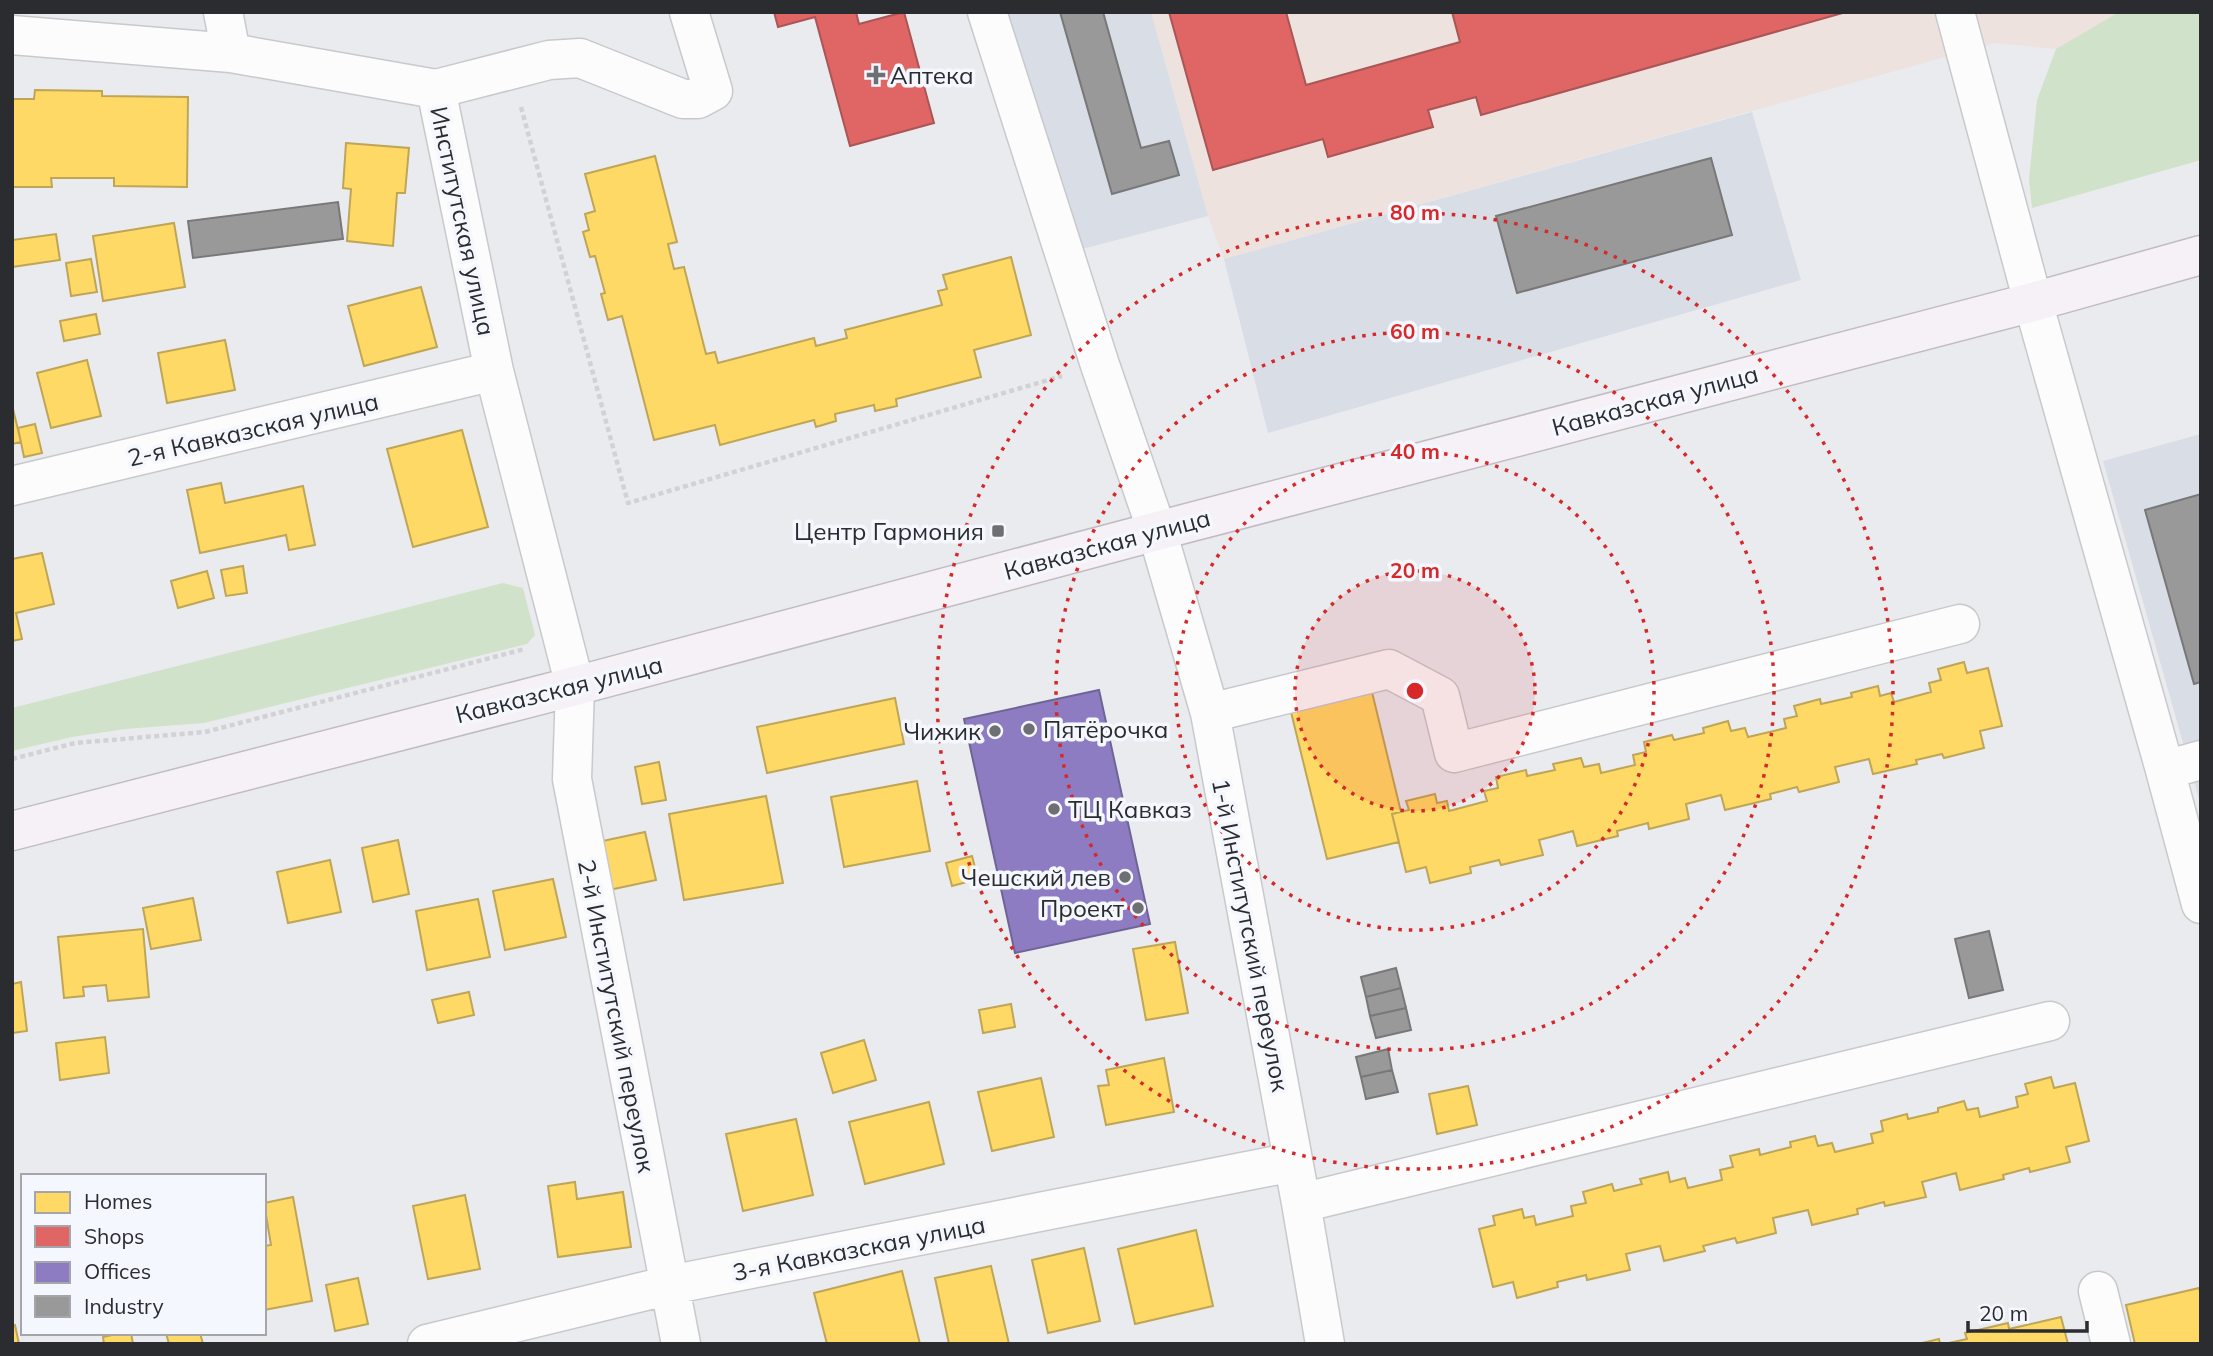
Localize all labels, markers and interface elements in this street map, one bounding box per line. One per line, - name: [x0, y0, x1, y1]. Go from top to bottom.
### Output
- place label: Аптека: [890, 60, 974, 90]
- marker: Аптека: [868, 67, 884, 83]
- street label: Институтская улица: [424, 104, 502, 338]
- text: 80 m: [1390, 199, 1440, 225]
- text: 60 m: [1390, 318, 1440, 344]
- street label: Кавказская улица: [1548, 358, 1762, 442]
- street label: 2-я Кавказская улица: [125, 386, 381, 472]
- text: 40 m: [1390, 438, 1440, 464]
- street label: Кавказская улица: [1000, 502, 1214, 586]
- place label: Центр Гармония: [794, 516, 984, 546]
- marker: Центр Гармония: [990, 523, 1006, 539]
- text: 20 m: [1390, 557, 1440, 583]
- street label: Кавказская улица: [452, 649, 666, 729]
- centre of rings: [1403, 679, 1427, 703]
- place label: Пятёрочка: [1043, 714, 1168, 744]
- place label: Чижик: [904, 716, 981, 746]
- marker: Пятёрочка: [1021, 721, 1037, 737]
- marker: Чижик: [987, 723, 1003, 739]
- street label: 1-й Институтский переулок: [1206, 776, 1296, 1094]
- place label: ТЦ Кавказ: [1068, 794, 1192, 824]
- marker: ТЦ Кавказ: [1046, 801, 1062, 817]
- street label: 2-й Институтский переулок: [572, 857, 662, 1175]
- place label: Чешский лев: [961, 862, 1111, 892]
- marker: Чешский лев: [1117, 869, 1133, 885]
- place label: Проект: [1040, 893, 1124, 923]
- marker: Проект: [1130, 900, 1146, 916]
- legend: [21, 1174, 266, 1335]
- text: Homes: [84, 1188, 152, 1214]
- street label: 3-я Кавказская улица: [730, 1209, 988, 1287]
- text: Shops: [84, 1223, 144, 1249]
- text: Offices: [84, 1258, 151, 1284]
- scale bar: [1968, 1290, 2087, 1334]
- text: Industry: [84, 1293, 164, 1319]
- text: 20 m: [1979, 1300, 2028, 1326]

